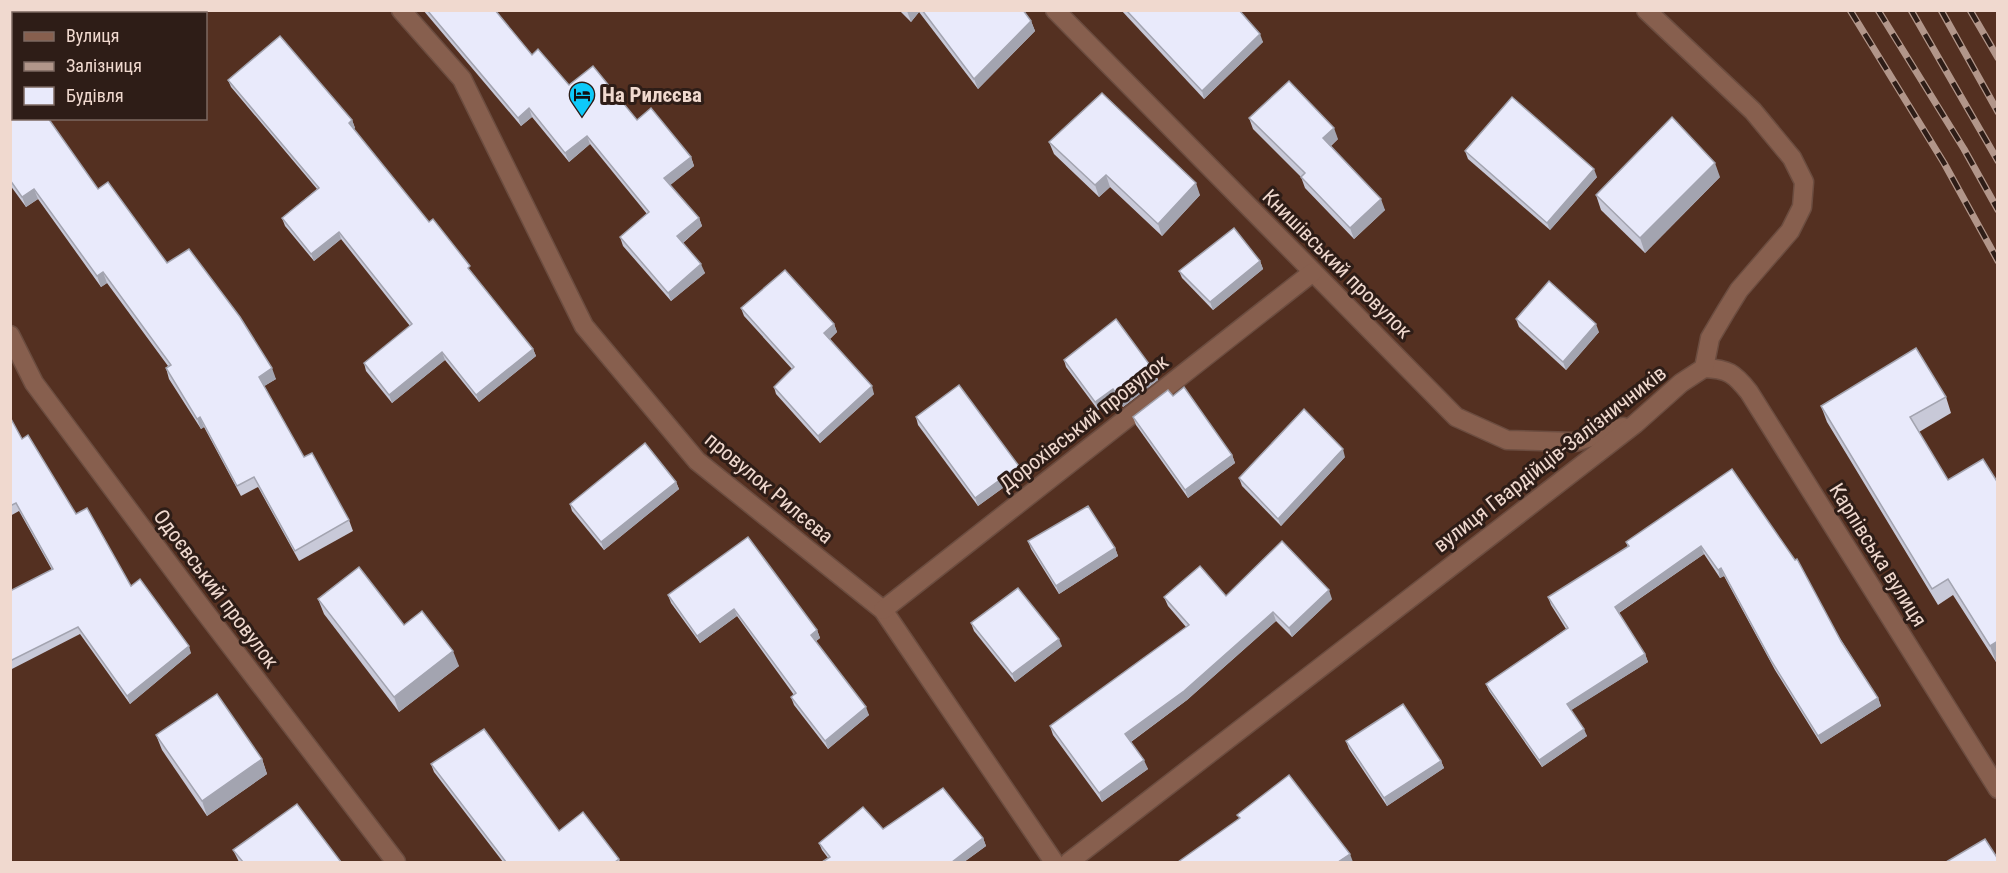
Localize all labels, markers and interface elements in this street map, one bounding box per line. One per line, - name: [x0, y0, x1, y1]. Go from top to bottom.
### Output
- legend: [12, 12, 207, 120]
- text: Вулиця: [66, 25, 120, 46]
- text: Залізниця: [66, 55, 142, 76]
- hotel icon: На Рилєєва: [567, 80, 597, 118]
- place label: На Рилєєва: [602, 83, 702, 107]
- text: Будівля: [66, 85, 124, 106]
- street label: Книшівський провулок: [1257, 184, 1417, 344]
- street label: Дорохівський провулок: [995, 350, 1173, 496]
- street label: вулиця Гвардійців-Залізничників: [1429, 361, 1671, 557]
- street label: провулок Рилєєва: [700, 427, 838, 549]
- street label: Карпівська вулиця: [1824, 479, 1932, 631]
- street label: Одоєвський провулок: [148, 505, 284, 673]

